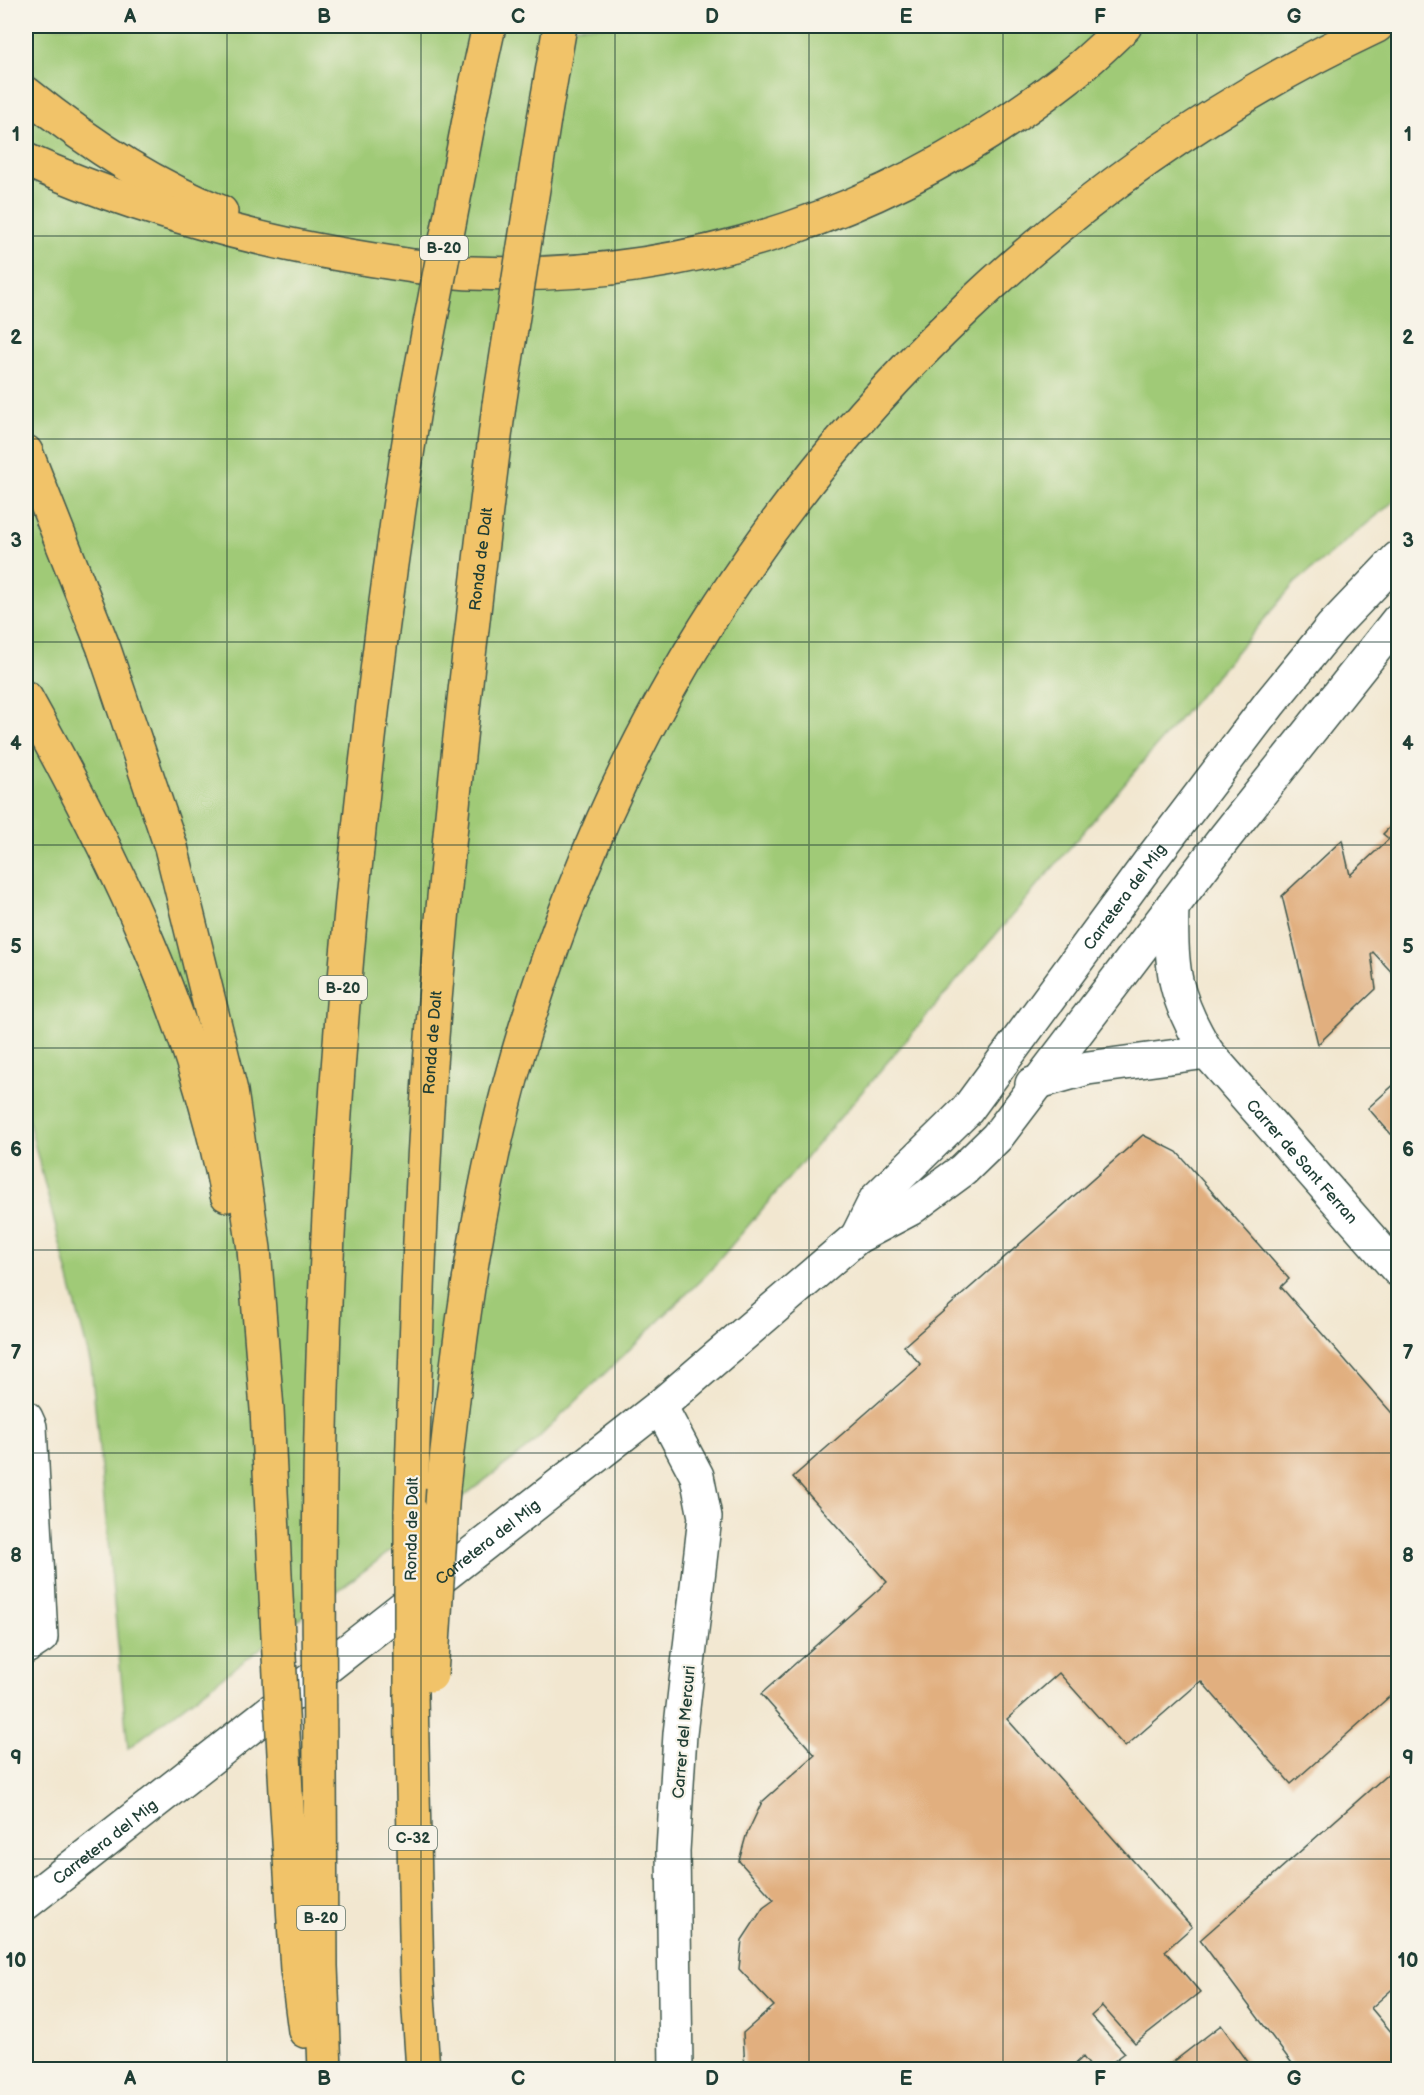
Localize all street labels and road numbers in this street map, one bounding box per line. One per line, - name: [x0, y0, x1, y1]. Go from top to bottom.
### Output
- road number: B-20: [420, 236, 468, 260]
- street label: Ronda de Dalt: [466, 506, 497, 612]
- street label: Carretera del Mig: [1080, 840, 1171, 954]
- road number: B-20: [319, 976, 367, 1000]
- street label: Ronda de Dalt: [420, 990, 447, 1095]
- street label: Carrer de Sant Ferran: [1242, 1096, 1361, 1228]
- street label: Ronda de Dalt: [402, 1477, 423, 1581]
- street label: Carretera del Mig: [432, 1496, 544, 1589]
- street label: Carrer del Mercuri: [669, 1665, 700, 1799]
- street label: Carretera del Mig: [50, 1796, 162, 1889]
- road number: C-32: [389, 1826, 437, 1850]
- road number: B-20: [297, 1906, 345, 1930]

